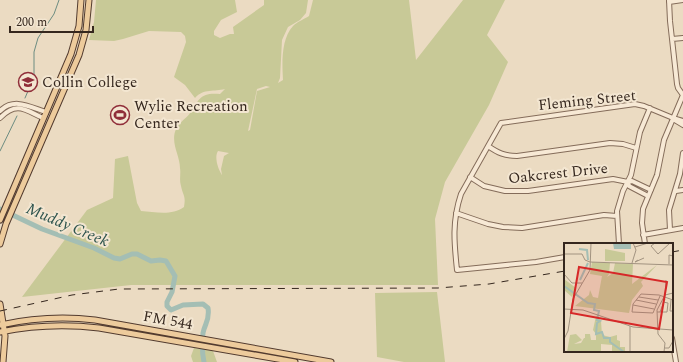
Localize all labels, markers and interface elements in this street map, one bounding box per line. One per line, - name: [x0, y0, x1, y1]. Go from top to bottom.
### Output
- scale bar: [10, 8, 93, 34]
- text: 200 m: [16, 13, 47, 32]
- school or university icon: Collin College: [17, 71, 39, 93]
- place label: Collin College: [42, 71, 137, 94]
- street label: Fleming Street: [537, 84, 637, 117]
- place label: Wylie Recreation Center: [134, 95, 248, 135]
- sports icon: Wylie Recreation Center: [109, 104, 131, 126]
- street label: Oakcrest Drive: [507, 157, 609, 190]
- water label: Muddy Creek: [23, 197, 113, 253]
- inset map: [564, 243, 673, 352]
- street label: FM 544: [141, 305, 195, 336]

